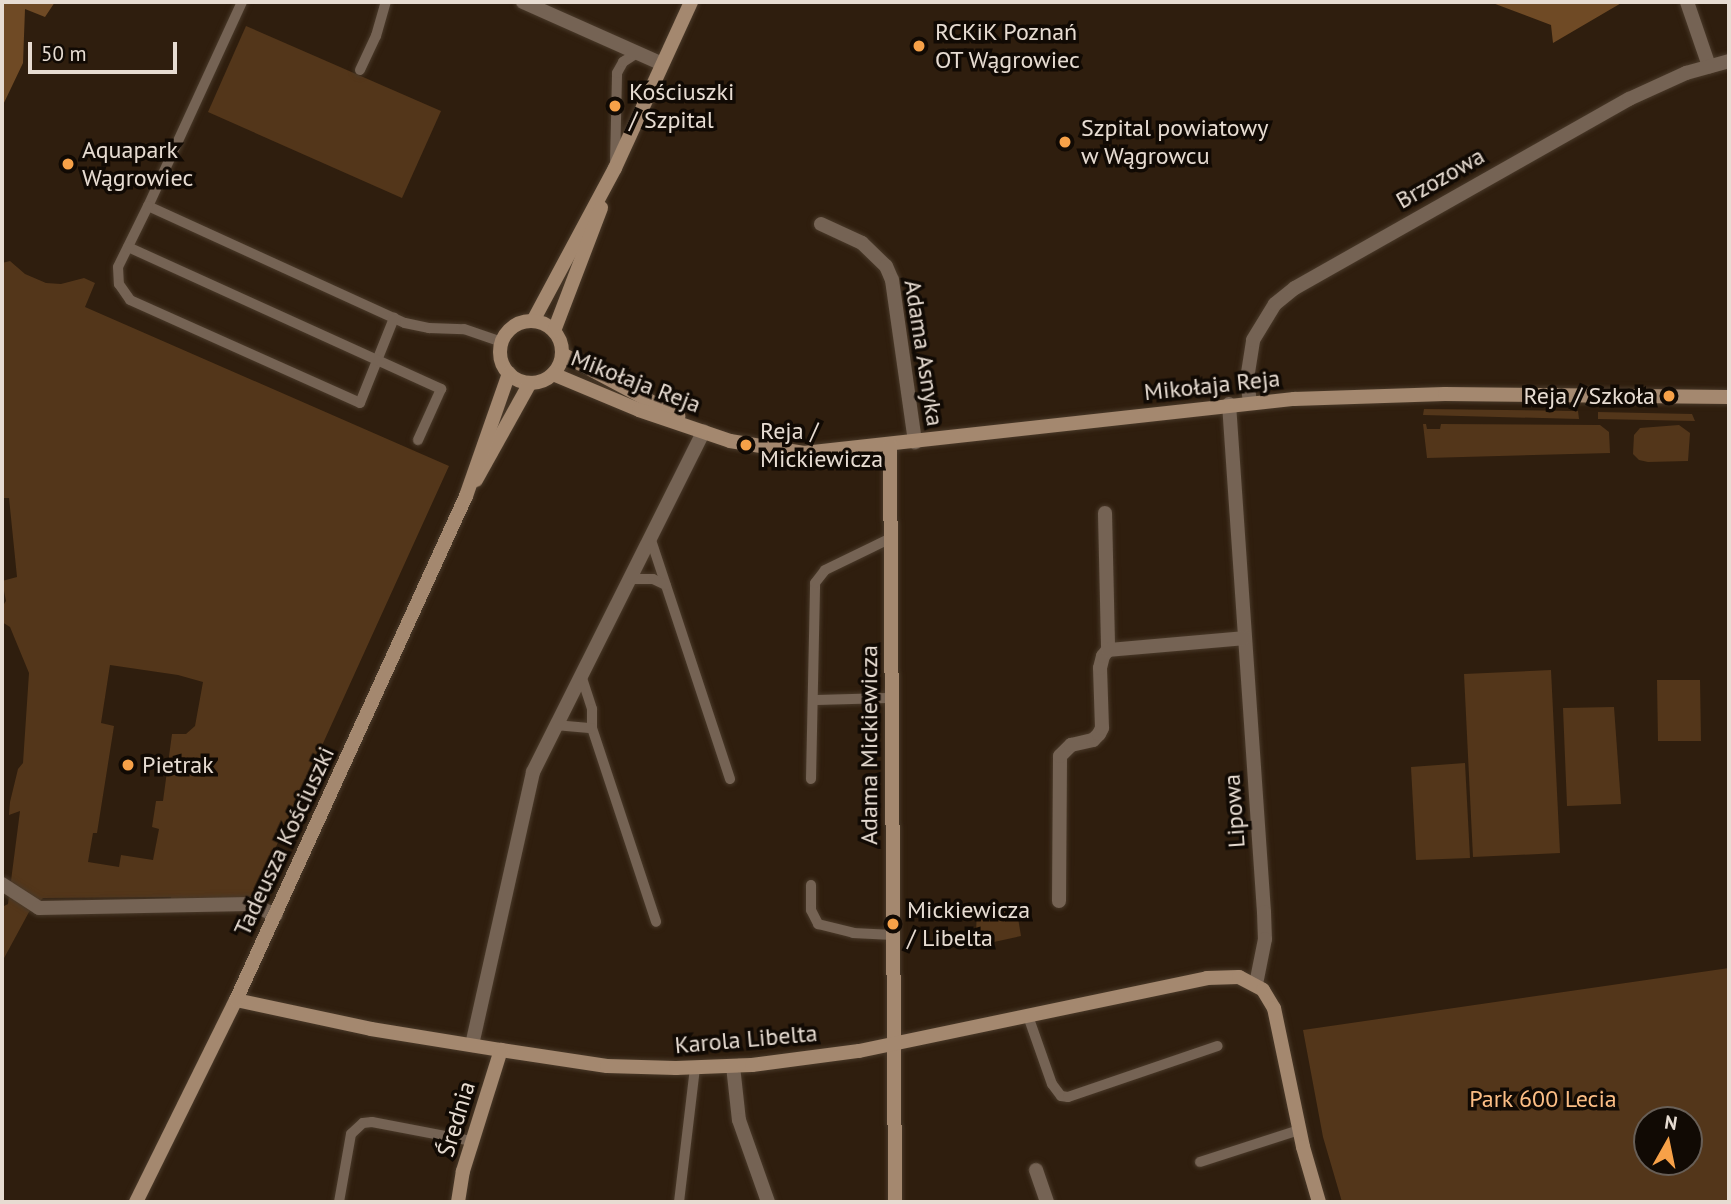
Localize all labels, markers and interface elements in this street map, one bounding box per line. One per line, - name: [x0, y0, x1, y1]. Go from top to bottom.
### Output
- place label: RCKiK Poznań OT Wągrowiec: [935, 18, 1081, 74]
- scale bar: [32, 28, 180, 72]
- marker: RCKiK Poznań OT Wągrowiec: [909, 36, 929, 56]
- text: 50 m: [41, 40, 87, 67]
- place label: Kościuszki / Szpital: [629, 78, 734, 134]
- marker: Kościuszki / Szpital: [607, 98, 623, 114]
- place label: Szpital powiatowy w Wągrowcu: [1081, 114, 1268, 170]
- marker: Szpital powiatowy w Wągrowcu: [1055, 132, 1075, 152]
- place label: Aquapark Wągrowiec: [82, 136, 193, 192]
- street label: Brzozowa: [1391, 141, 1489, 215]
- marker: Aquapark Wągrowiec: [60, 156, 76, 172]
- street label: Adama Asnyka: [898, 277, 950, 429]
- street label: Mikołaja Reja: [567, 343, 705, 419]
- street label: Mikołaja Reja: [1142, 364, 1282, 406]
- place label: Reja / Szkoła: [1524, 382, 1655, 410]
- marker: Reja / Szkoła: [1661, 388, 1677, 404]
- place label: Reja / Mickiewicza: [760, 417, 883, 473]
- marker: Reja / Mickiewicza: [738, 437, 754, 453]
- street label: Adama Mickiewicza: [855, 645, 883, 845]
- street label: Tadeusza Kościuszki: [228, 742, 340, 940]
- place label: Pietrak: [142, 751, 214, 779]
- marker: Pietrak: [120, 757, 136, 773]
- street label: Lipowa: [1217, 773, 1251, 849]
- place label: Mickiewicza / Libelta: [907, 896, 1030, 952]
- marker: Mickiewicza / Libelta: [885, 916, 901, 932]
- street label: Karola Libelta: [673, 1018, 819, 1060]
- street label: Średnia: [431, 1078, 481, 1160]
- park label: Park 600 Lecia: [1469, 1085, 1617, 1113]
- north arrow: [1633, 1106, 1703, 1176]
- text: N: [1663, 1109, 1679, 1135]

